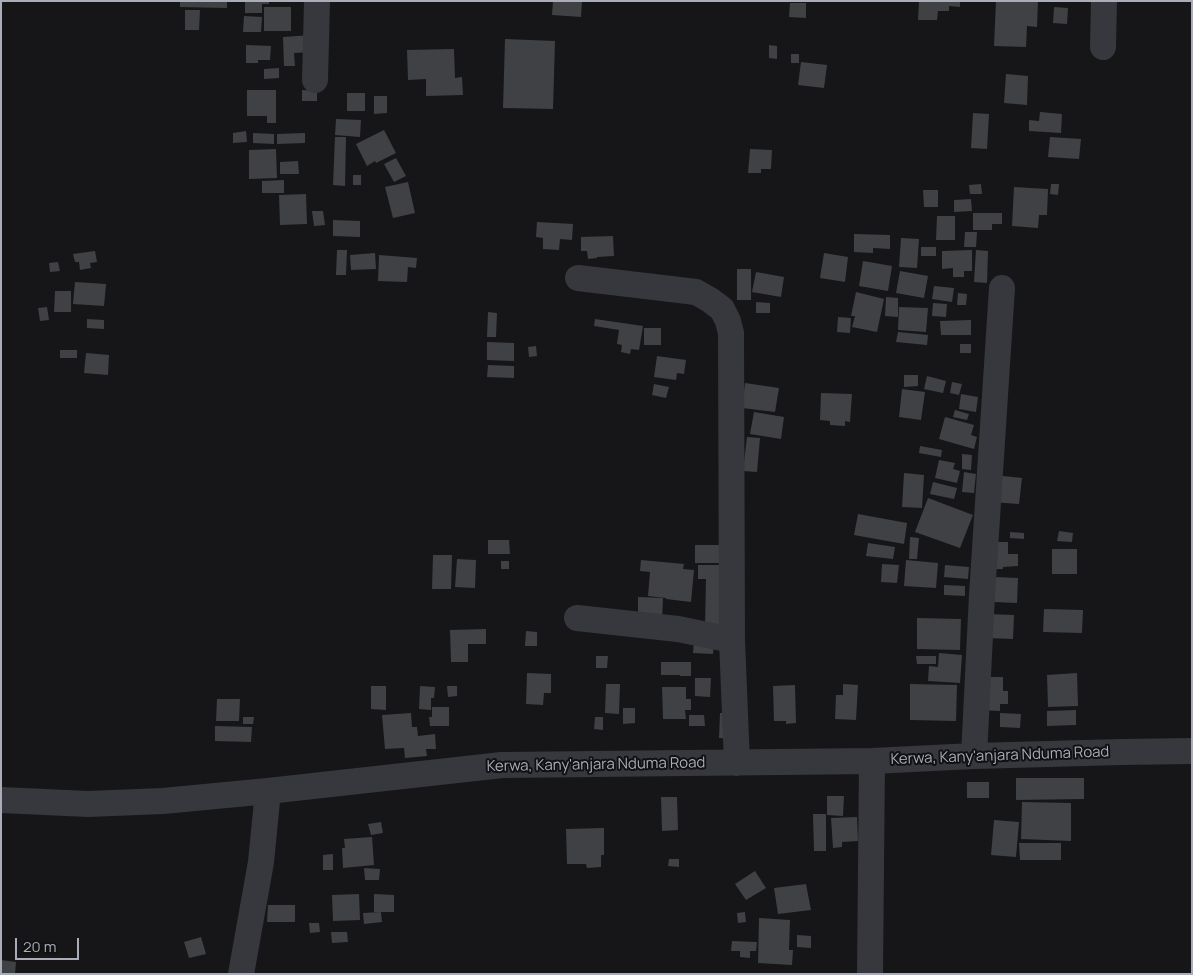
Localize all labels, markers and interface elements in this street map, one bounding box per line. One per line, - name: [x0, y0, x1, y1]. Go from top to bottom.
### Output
- street label: Kerwa, Kany'anjara Nduma Road: [890, 743, 1110, 769]
- street label: Kerwa, Kany'anjara Nduma Road: [486, 754, 706, 776]
- scale bar: [18, 928, 81, 960]
- text: 20 m: [23, 936, 56, 957]

